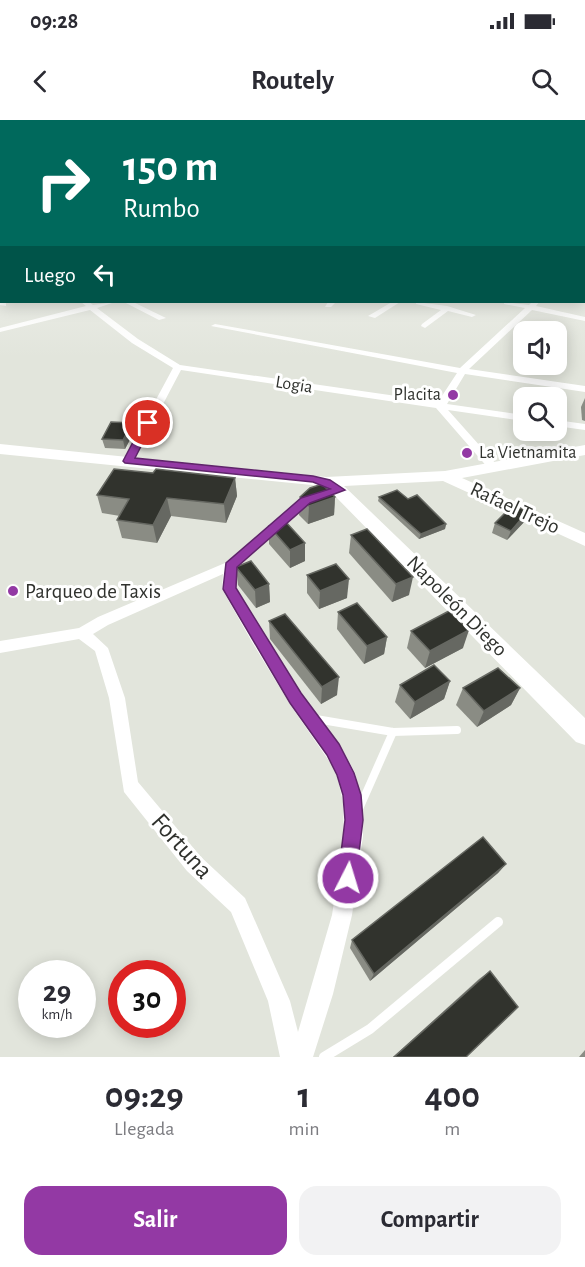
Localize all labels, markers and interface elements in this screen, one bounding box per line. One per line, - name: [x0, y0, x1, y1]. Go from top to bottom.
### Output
- text: 09:28: [30, 10, 78, 32]
- icon: back: [24, 65, 57, 98]
- icon: search: [528, 65, 561, 98]
- text: Routely: [251, 67, 334, 94]
- icon: right: [24, 144, 102, 222]
- text: 150 m: [123, 146, 218, 188]
- text: Rumbo: [123, 195, 200, 222]
- icon: left: [88, 258, 121, 291]
- text: Luego: [24, 264, 76, 286]
- map controls: [513, 321, 567, 441]
- button: sound: [513, 321, 567, 375]
- street label: Logia: [274, 373, 314, 397]
- place label: Placita: [394, 386, 441, 404]
- button: search: [513, 387, 567, 441]
- marker: Placita: [446, 388, 460, 402]
- pin: [122, 397, 173, 448]
- icon: arrive: [131, 406, 164, 439]
- place label: La Vietnamita: [479, 444, 577, 462]
- marker: La Vietnamita: [460, 446, 474, 460]
- street label: Rafael Trejo: [467, 478, 563, 538]
- street label: Napoleón Diego: [403, 552, 511, 660]
- place label: Parqueo de Taxis: [25, 581, 161, 602]
- marker: Parqueo de Taxis: [6, 584, 20, 598]
- street label: Fortuna: [146, 808, 218, 884]
- position arrow: [316, 846, 380, 910]
- speed limit sign: 30: [108, 960, 186, 1038]
- text: 29: [43, 977, 71, 1007]
- text: km/h: [42, 1007, 72, 1022]
- text: 09:29: [105, 1078, 184, 1114]
- text: 1: [298, 1078, 311, 1114]
- text: 400: [424, 1078, 480, 1114]
- text: Llegada: [114, 1119, 175, 1139]
- text: min: [288, 1119, 320, 1139]
- text: m: [444, 1119, 460, 1139]
- button: Salir: [24, 1186, 287, 1255]
- button: Compartir: [299, 1186, 561, 1255]

